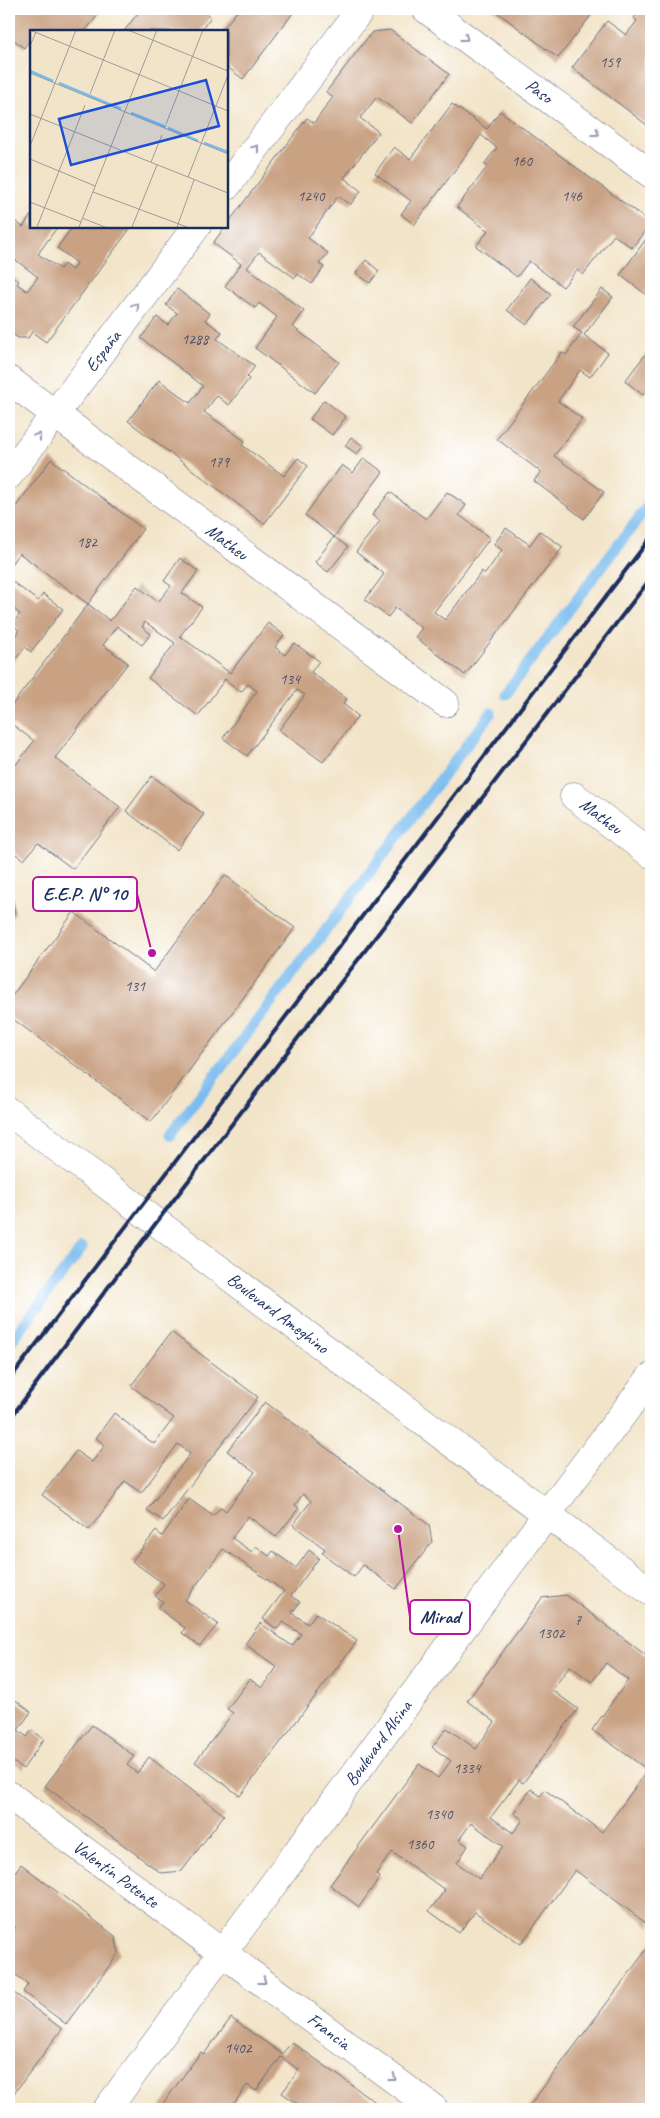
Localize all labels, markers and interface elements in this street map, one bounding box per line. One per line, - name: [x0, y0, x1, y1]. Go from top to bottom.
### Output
- inset map: [30, 30, 228, 228]
- one-way arrow: [459, 32, 468, 40]
- house number: 159: [600, 53, 621, 72]
- street label: Paso: [521, 74, 558, 109]
- one-way arrow: [591, 127, 600, 137]
- one-way arrow: [250, 145, 258, 154]
- house number: 160: [512, 152, 533, 171]
- house number: 1240: [297, 187, 326, 206]
- house number: 146: [562, 187, 583, 206]
- one-way arrow: [131, 303, 139, 312]
- street label: España: [80, 325, 126, 376]
- house number: 1288: [181, 330, 210, 349]
- one-way arrow: [33, 433, 41, 442]
- house number: 179: [209, 453, 230, 472]
- street label: Matheu: [201, 519, 254, 566]
- house number: 182: [77, 533, 98, 552]
- house number: 134: [280, 670, 301, 689]
- street label: Matheu: [575, 793, 628, 840]
- callout: E.E.P. N° 10: [33, 877, 137, 911]
- text: E.E.P. N° 10: [43, 882, 129, 906]
- house number: 131: [125, 977, 146, 996]
- street label: Boulevard Ameghino: [223, 1268, 334, 1359]
- callout: Mirad: [410, 1600, 470, 1634]
- text: Mirad: [420, 1605, 463, 1629]
- house number: 7: [575, 1611, 583, 1630]
- house number: 1302: [537, 1624, 566, 1643]
- street label: Boulevard Alsina: [340, 1695, 417, 1790]
- house number: 1334: [453, 1759, 482, 1778]
- house number: 1340: [425, 1805, 454, 1824]
- house number: 1360: [406, 1835, 435, 1854]
- street label: Valentín Potente: [69, 1836, 164, 1913]
- one-way arrow: [257, 1975, 267, 1984]
- street label: Francia: [303, 2008, 356, 2055]
- house number: 1402: [224, 2039, 253, 2058]
- one-way arrow: [387, 2073, 396, 2081]

